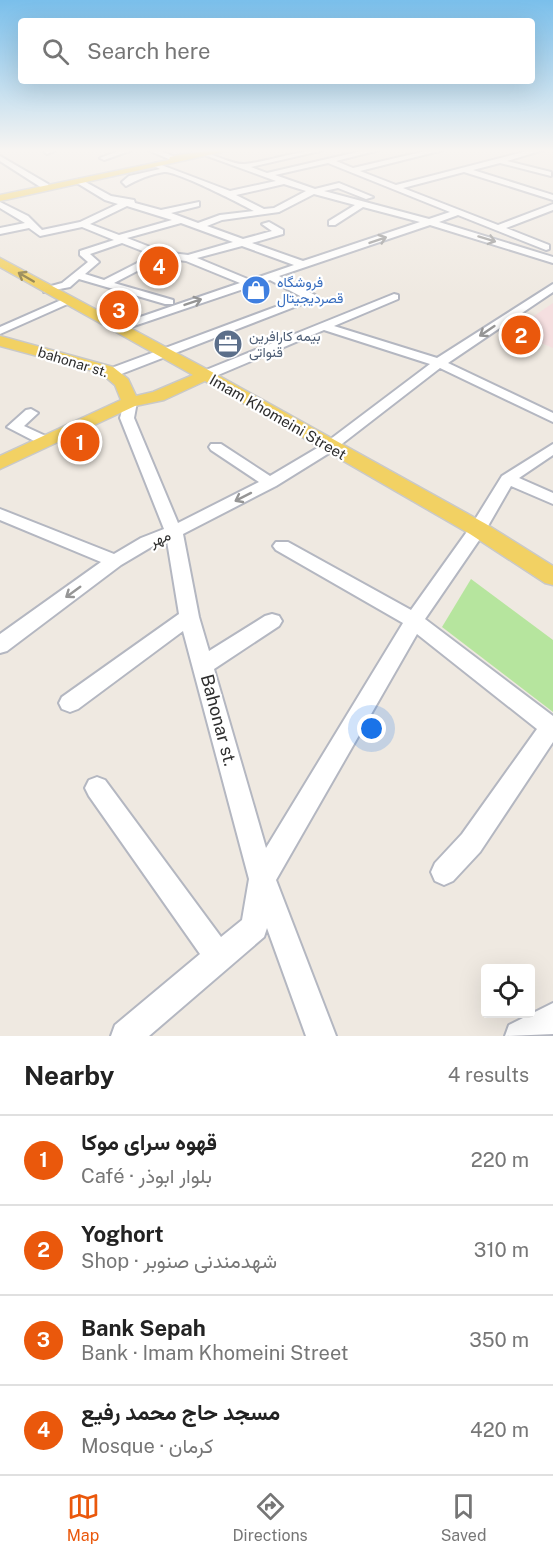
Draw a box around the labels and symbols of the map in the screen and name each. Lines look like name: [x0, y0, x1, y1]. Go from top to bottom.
one-way arrow: [368, 233, 387, 244]
one-way arrow: [477, 234, 496, 245]
pin: 4: [140, 244, 178, 288]
one-way arrow: [18, 271, 35, 283]
shop icon: فروشگاه قصردیجیتال: [240, 274, 272, 306]
place label: فروشگاه قصردیجیتال: [277, 274, 343, 308]
pin: 3: [100, 288, 138, 332]
one-way arrow: [183, 296, 202, 307]
pin: 2: [502, 312, 540, 358]
one-way arrow: [479, 325, 496, 337]
office icon: بیمه کارافرین قنواتی: [212, 328, 244, 360]
place label: بیمه کارافرین قنواتی: [249, 328, 321, 361]
street label: bahonar st.: [36, 344, 110, 380]
street label: Imam Khomeini Street: [207, 371, 349, 463]
pin: 1: [60, 420, 100, 464]
one-way arrow: [234, 492, 252, 503]
street label: مهر: [146, 526, 173, 551]
one-way arrow: [65, 586, 81, 598]
street label: Bahonar st.: [197, 672, 241, 768]
your location: [357, 714, 386, 743]

